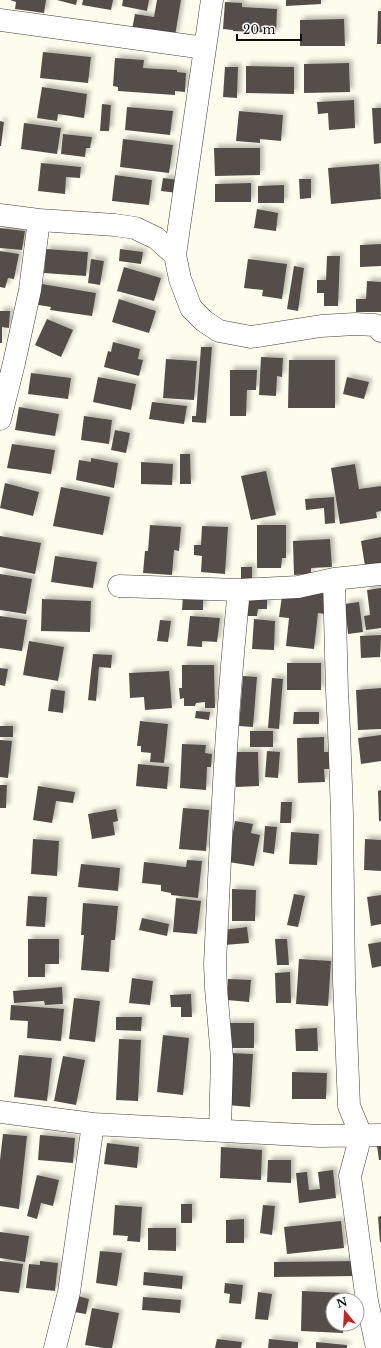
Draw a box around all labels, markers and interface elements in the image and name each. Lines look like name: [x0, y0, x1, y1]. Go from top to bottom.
scale bar: [237, 16, 301, 42]
text: 20 m: [243, 22, 275, 37]
north arrow: [325, 1292, 365, 1332]
text: N: [335, 1294, 350, 1311]

